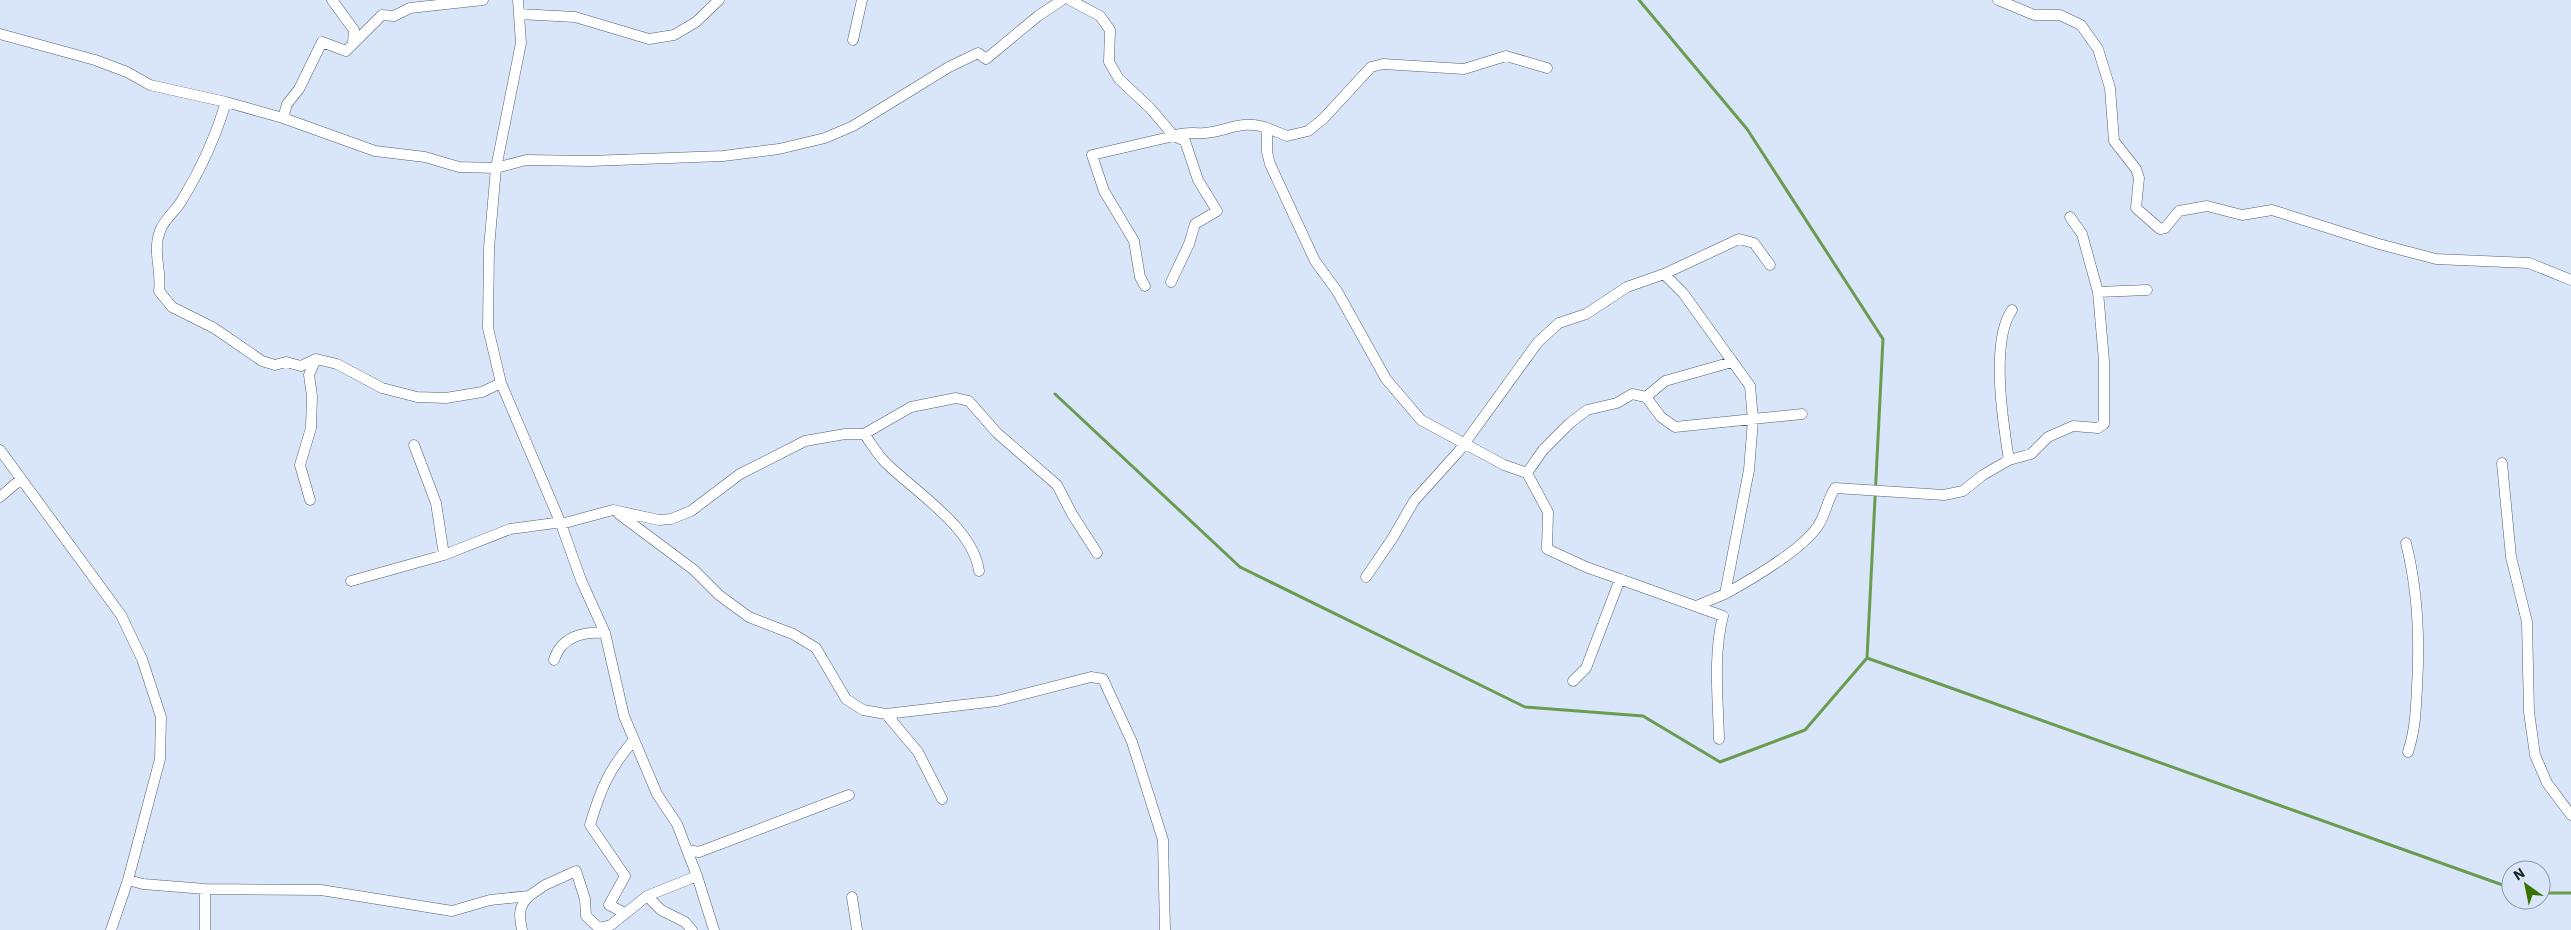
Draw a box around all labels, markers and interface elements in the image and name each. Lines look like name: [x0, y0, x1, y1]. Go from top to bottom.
north arrow: [2501, 860, 2551, 910]
text: N: [2510, 864, 2528, 884]

